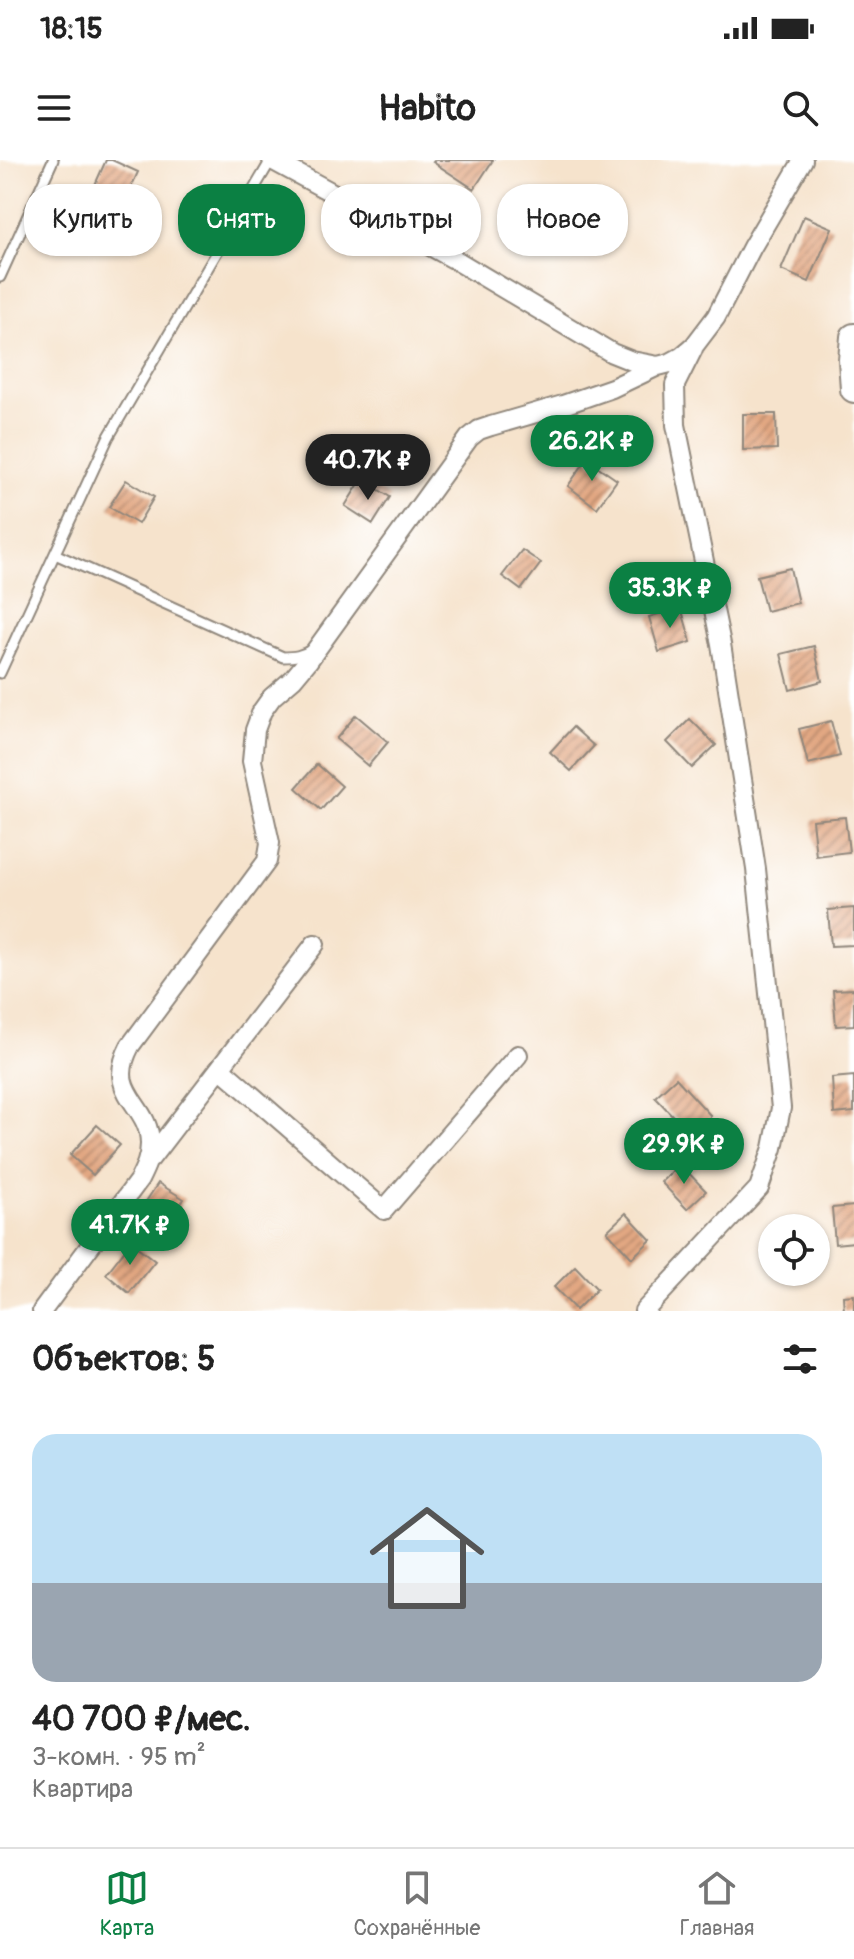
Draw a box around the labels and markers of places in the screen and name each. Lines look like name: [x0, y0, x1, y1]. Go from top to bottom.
pin: 26.2K ₽: [518, 415, 666, 483]
pin: 40.7K ₽: [294, 434, 442, 502]
pin: 35.3K ₽: [596, 562, 744, 630]
pin: 29.9K ₽: [610, 1118, 758, 1186]
pin: 41.7K ₽: [56, 1199, 204, 1267]

